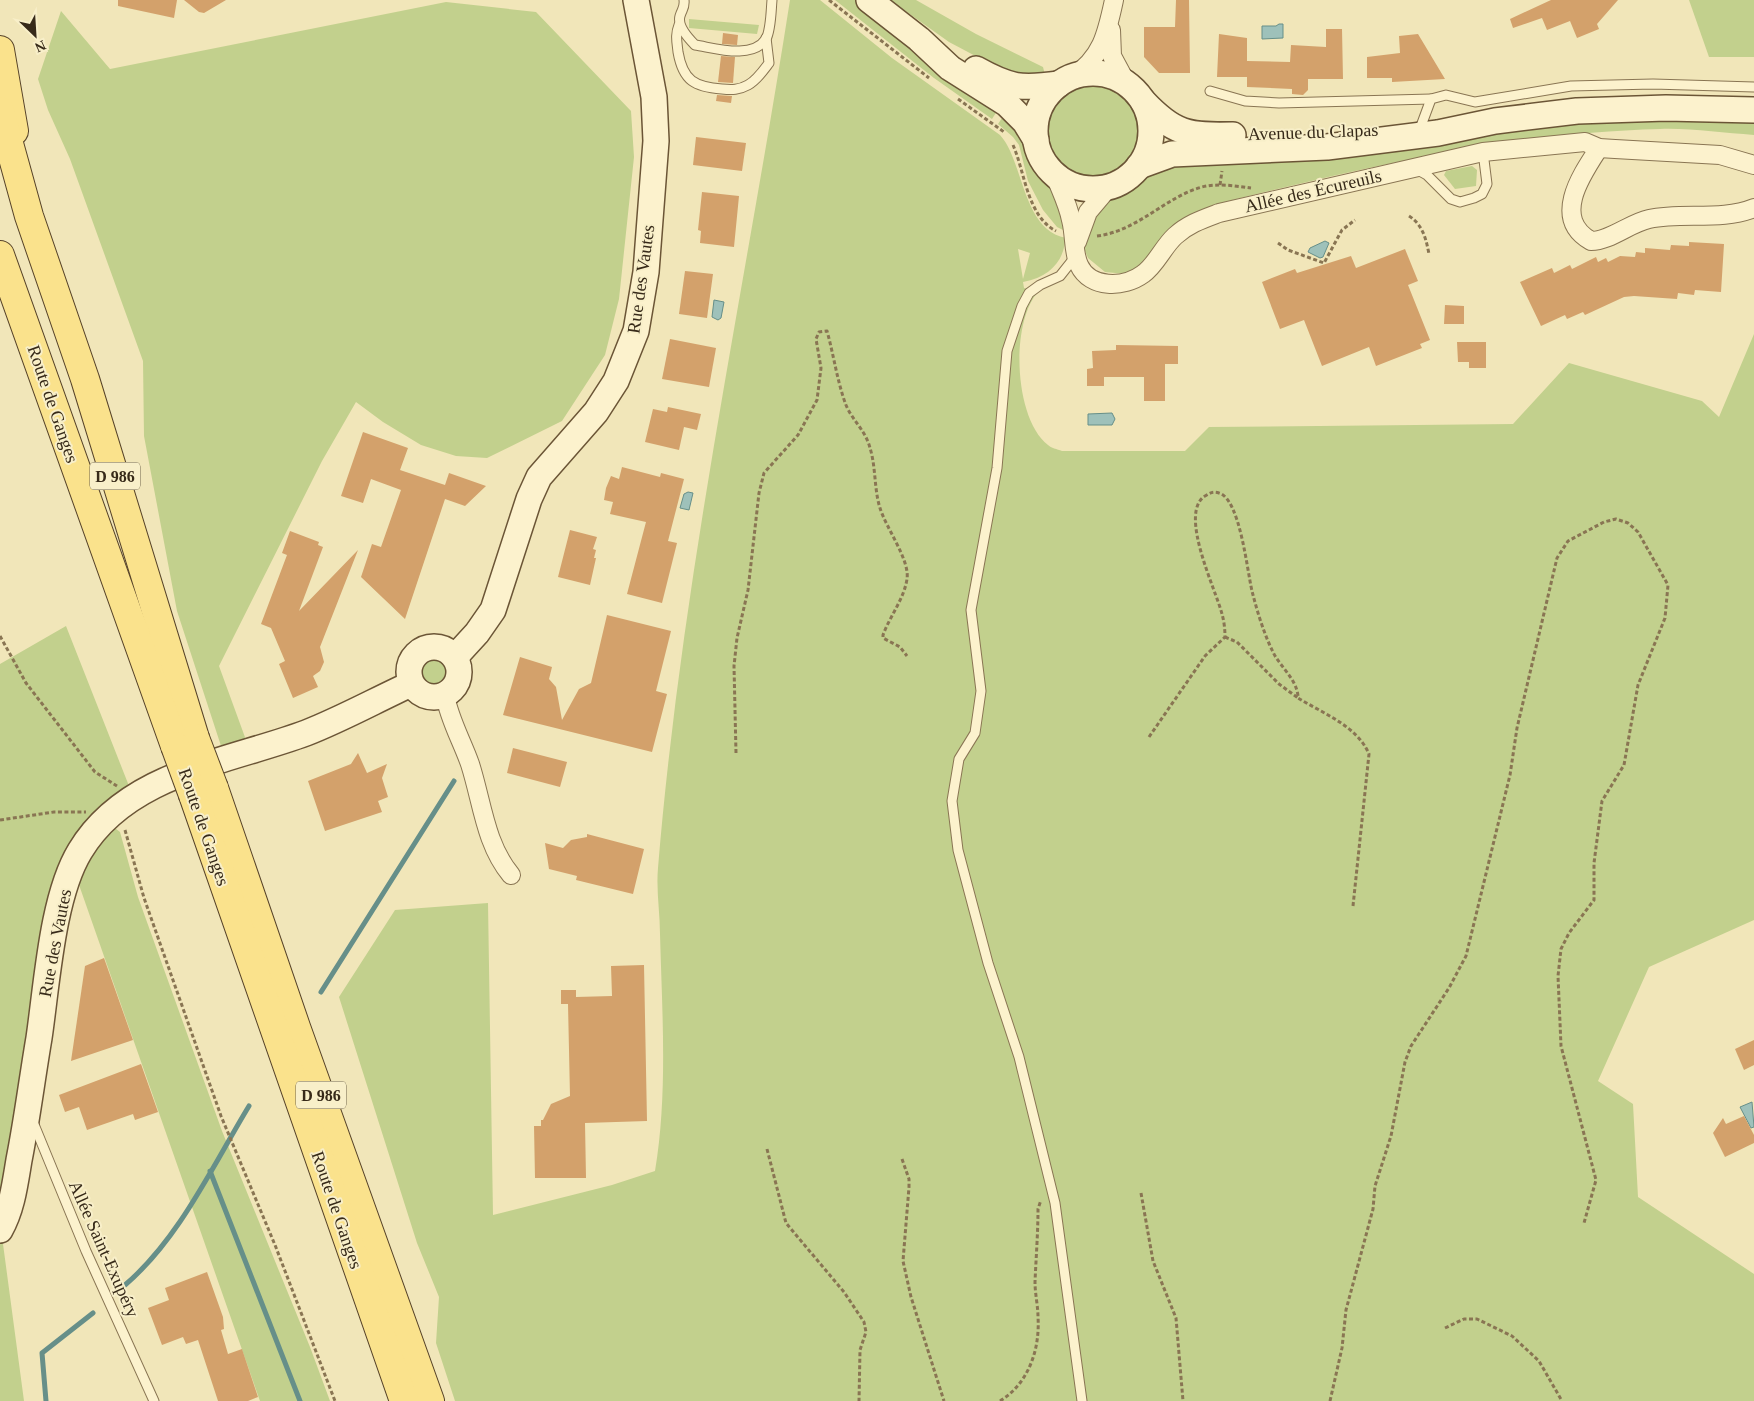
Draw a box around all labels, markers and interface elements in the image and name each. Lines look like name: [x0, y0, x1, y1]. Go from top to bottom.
north arrow: [10, 10, 60, 60]
text: N: [33, 37, 48, 55]
street label: Avenue du Clapas: [1247, 120, 1379, 144]
street label: Allée des Écureuils: [1242, 165, 1383, 216]
street label: Rue des Vautes: [623, 223, 659, 335]
street label: Route de Ganges: [24, 343, 82, 465]
road number: D 986: [90, 462, 140, 490]
street label: Route de Ganges: [175, 766, 233, 888]
street label: Rue des Vautes: [35, 887, 75, 999]
road number: D 986: [296, 1082, 346, 1108]
street label: Route de Ganges: [308, 1149, 366, 1271]
street label: Allée Saint-Exupéry: [65, 1178, 143, 1320]

